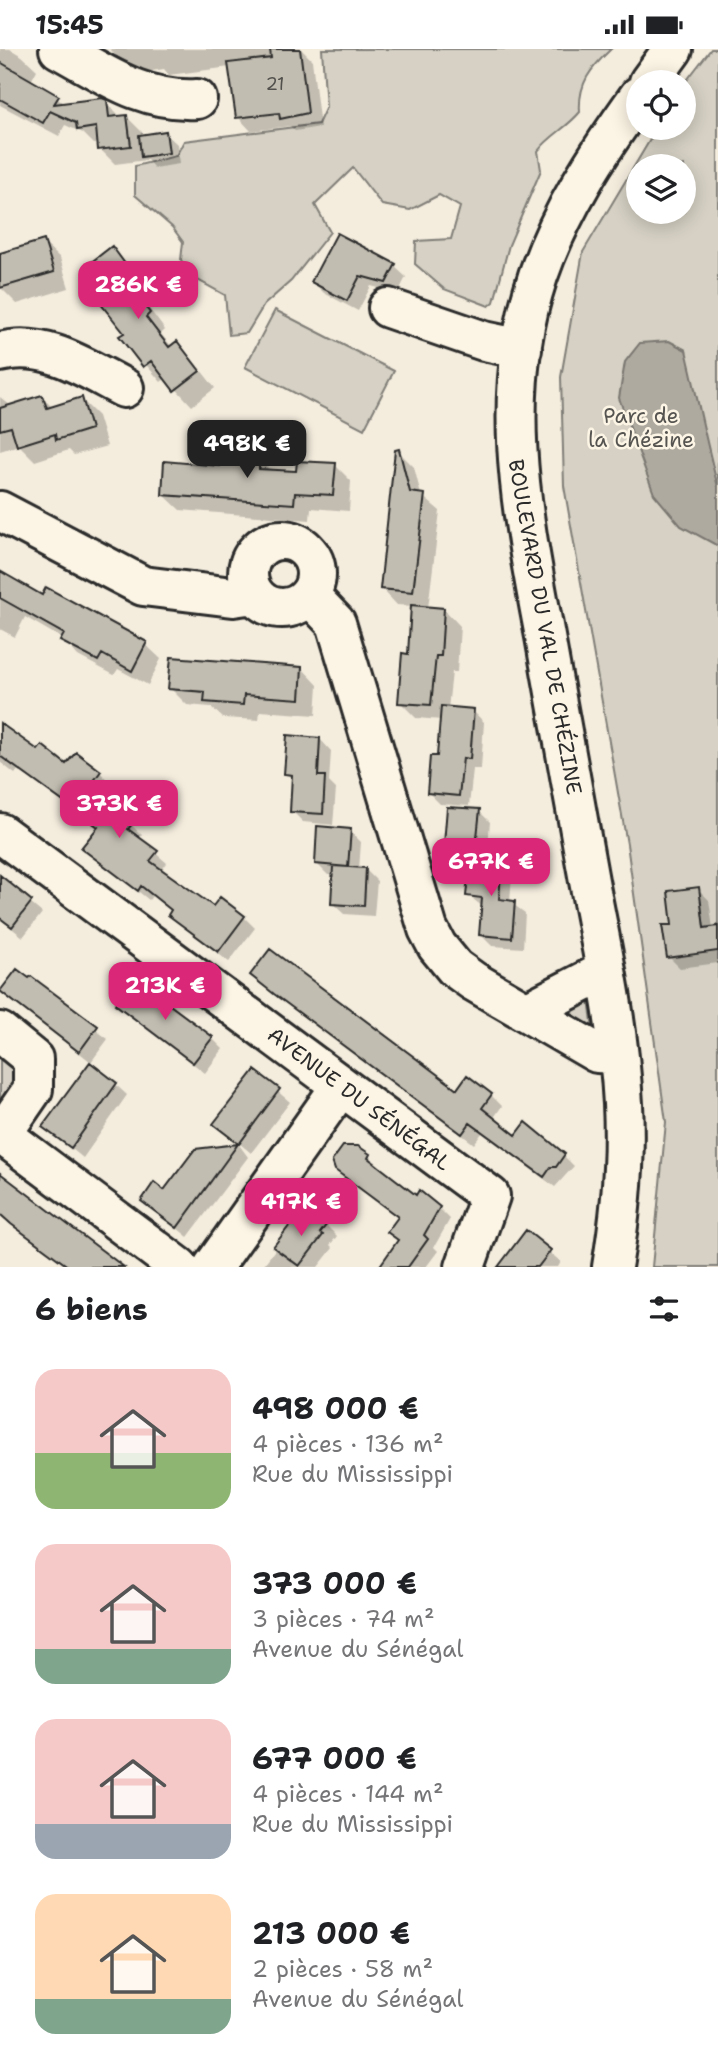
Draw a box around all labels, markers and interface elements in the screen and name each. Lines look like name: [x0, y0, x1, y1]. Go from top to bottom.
text: 15:45: [35, 7, 104, 42]
map controls: [626, 70, 696, 224]
button: locate: [626, 70, 696, 140]
house number: 21: [265, 72, 285, 96]
button: layers: [626, 154, 696, 224]
pin: 286K €: [81, 261, 195, 321]
text: 286K €: [94, 269, 182, 299]
park label: Parc de la Chézine: [588, 402, 694, 454]
pin: 498K €: [190, 421, 304, 480]
text: 498K €: [203, 428, 291, 458]
street label: BOULEVARD DU VAL DE CHÉZINE: [502, 457, 589, 797]
pin: 373K €: [62, 781, 176, 840]
text: 373K €: [76, 788, 162, 818]
pin: 677K €: [434, 839, 548, 898]
text: 677K €: [448, 846, 534, 876]
pin: 213K €: [108, 963, 222, 1022]
text: 213K €: [125, 970, 205, 1000]
street label: AVENUE DU SÉNÉGAL: [262, 1020, 457, 1177]
pin: 417K €: [244, 1179, 358, 1238]
text: 417K €: [261, 1186, 341, 1216]
text: 6 biens: [35, 1289, 148, 1330]
icon: filters: [645, 1290, 683, 1328]
text: 498 000 €: [252, 1388, 419, 1429]
icon: home: [91, 1397, 175, 1481]
text: 4 pièces · 136 m²: [252, 1429, 443, 1459]
text: Rue du Mississippi: [252, 1459, 453, 1489]
text: 373 000 €: [252, 1563, 417, 1604]
icon: home: [91, 1572, 175, 1656]
text: 3 pièces · 74 m²: [252, 1604, 435, 1634]
text: Avenue du Sénégal: [252, 1634, 463, 1664]
text: 677 000 €: [252, 1738, 417, 1779]
icon: home: [91, 1747, 175, 1831]
text: 4 pièces · 144 m²: [252, 1779, 443, 1809]
text: Rue du Mississippi: [252, 1809, 453, 1839]
text: 213 000 €: [252, 1913, 410, 1954]
icon: home: [91, 1922, 175, 2006]
text: 2 pièces · 58 m²: [252, 1954, 433, 1984]
text: Avenue du Sénégal: [252, 1984, 463, 2014]

